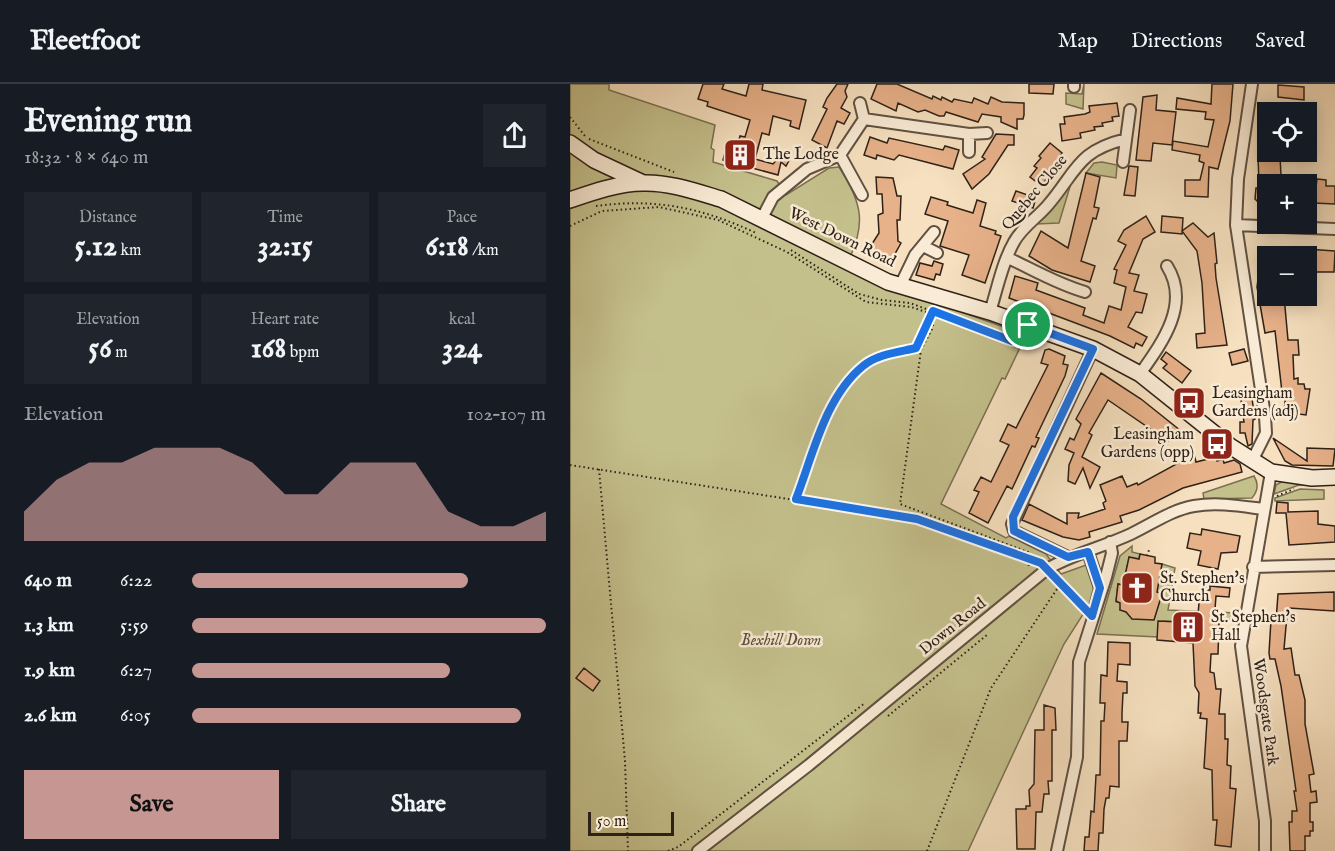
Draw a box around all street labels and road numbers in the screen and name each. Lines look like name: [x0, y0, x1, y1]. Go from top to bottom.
street label: Quebec Close: [998, 151, 1072, 235]
street label: West Down Road: [785, 204, 899, 273]
street label: Down Road: [916, 594, 991, 660]
street label: Woodsgate Park: [1248, 657, 1282, 767]

